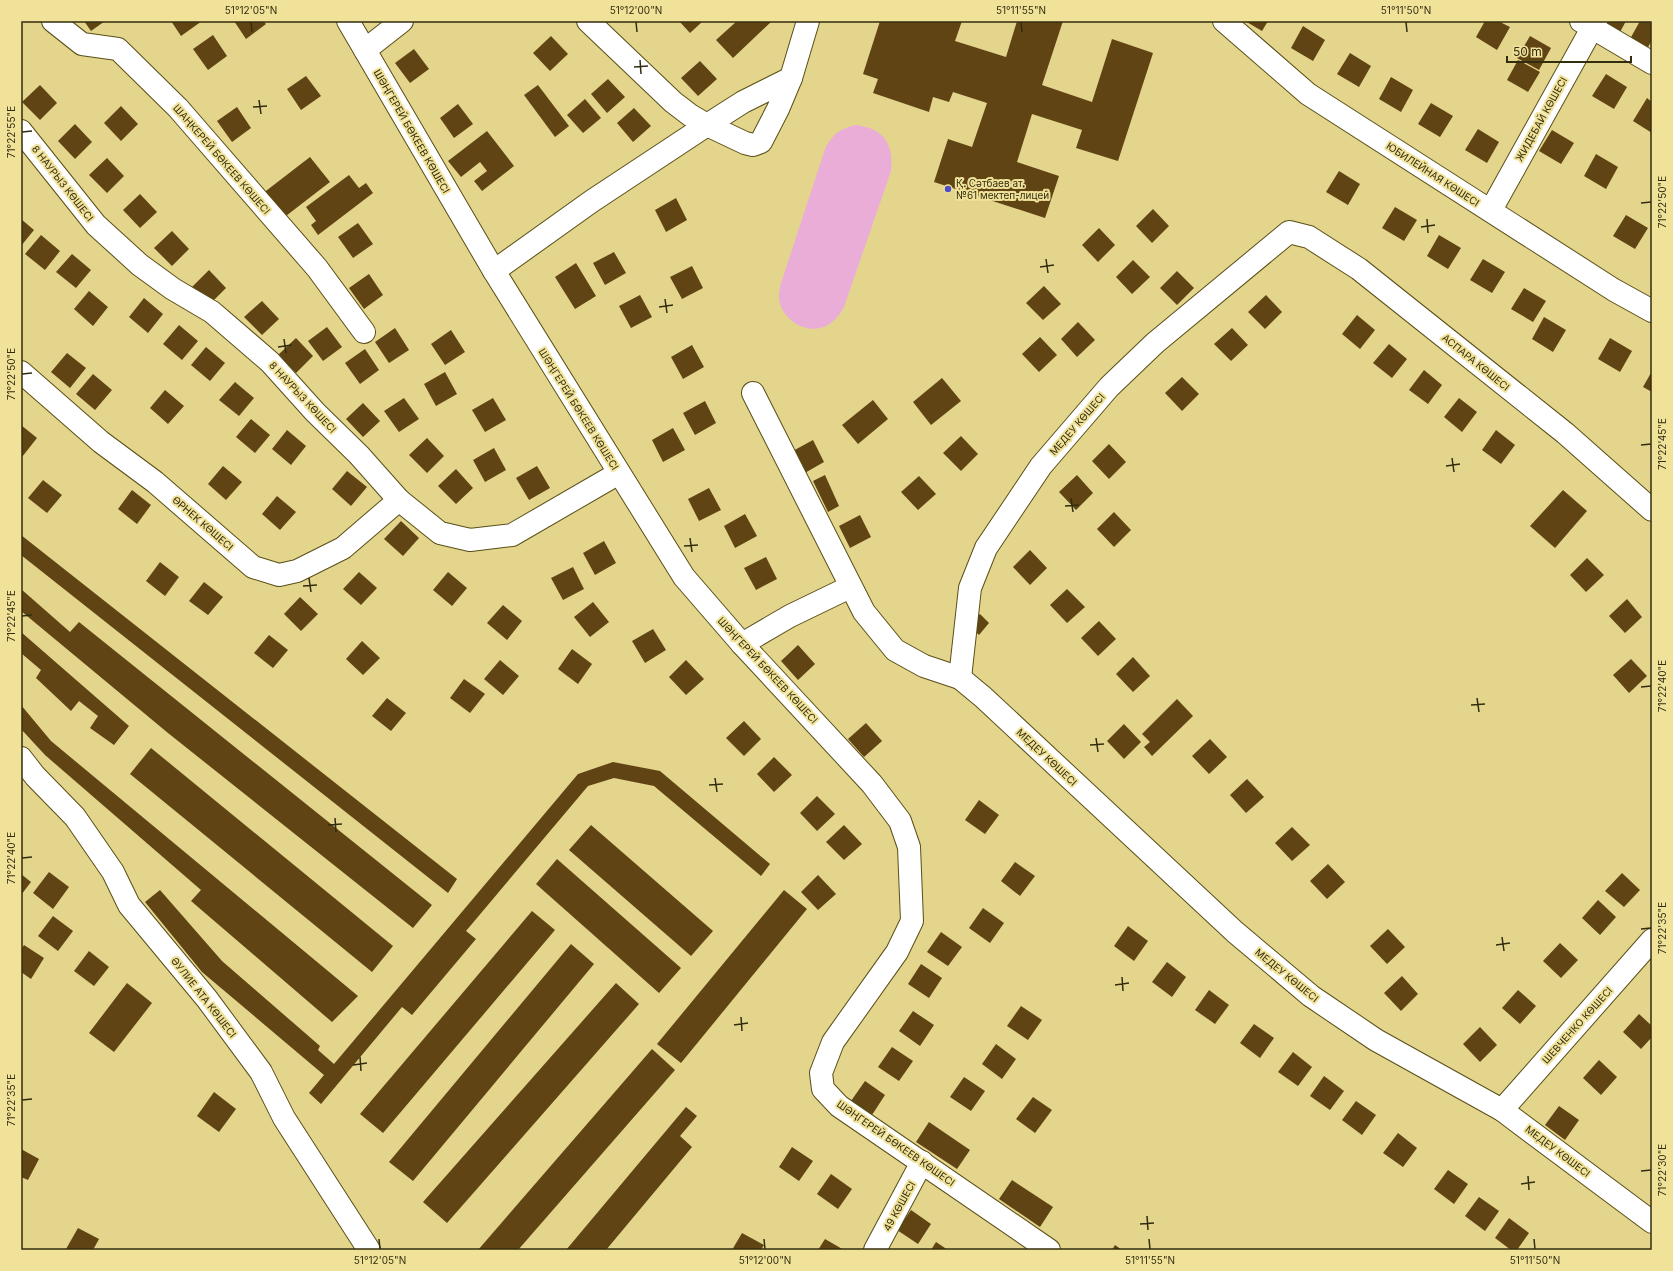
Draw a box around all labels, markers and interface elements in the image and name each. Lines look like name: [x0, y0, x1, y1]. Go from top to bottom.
text: 51°12'05"N: [225, 4, 277, 16]
text: 51°12'00"N: [610, 4, 662, 16]
text: 51°11'55"N: [996, 4, 1046, 16]
text: 51°11'50"N: [1381, 4, 1431, 16]
scale bar: [1507, 38, 1631, 64]
text: 50 m: [1513, 44, 1542, 59]
street label: ШӘҢГЕРЕЙ БӨКЕЕВ КӨШЕСІ: [372, 66, 453, 195]
street label: ЖИДЕБАЙ КӨШЕСІ: [1512, 74, 1569, 163]
street label: ШАҢКЕРЕЙ БӨКЕЕВ КӨШЕСІ: [171, 101, 274, 216]
text: 71°22'55"E: [5, 106, 17, 158]
street label: ЮБИЛЕЙНАЯ КӨШЕСІ: [1384, 139, 1482, 209]
street label: 8 НАУРЫЗ КӨШЕСІ: [30, 143, 96, 223]
text: 71°22'50"E: [1656, 176, 1668, 228]
place label: Қ. Сәтбаев ат. №61 мектеп-лицей: [956, 177, 1049, 201]
marker: Қ. Сәтбаев ат. №61 мектеп-лицей: [943, 184, 953, 194]
street label: АСПАРА КӨШЕСІ: [1440, 331, 1512, 393]
street label: ШӘҢГЕРЕЙ БӨКЕЕВ КӨШЕСІ: [537, 346, 622, 472]
text: 71°22'50"E: [5, 348, 17, 400]
street label: 8 НАУРЫЗ КӨШЕСІ: [267, 359, 339, 435]
street label: МЕДЕУ КӨШЕСІ: [1047, 391, 1107, 457]
text: 71°22'45"E: [1656, 418, 1668, 470]
street label: ӨРНЕК КӨШЕСІ: [170, 493, 236, 553]
text: 71°22'45"E: [5, 590, 17, 642]
street label: ШӘҢГЕРЕЙ БӨКЕЕВ КӨШЕСІ: [716, 614, 821, 726]
text: 71°22'40"E: [1656, 660, 1668, 712]
street label: МЕДЕУ КӨШЕСІ: [1014, 726, 1080, 788]
text: 71°22'40"E: [5, 832, 17, 884]
text: 71°22'35"E: [1656, 902, 1668, 954]
street label: МЕДЕУ КӨШЕСІ: [1253, 946, 1321, 1004]
street label: ӘУЛИЕ АТА КӨШЕСІ: [169, 954, 239, 1040]
street label: ШЕВЧЕНКО КӨШЕСІ: [1539, 984, 1615, 1066]
text: 71°22'35"E: [5, 1074, 17, 1126]
street label: ШӘҢГЕРЕЙ БӨКЕЕВ КӨШЕСІ: [835, 1097, 958, 1188]
street label: МЕДЕУ КӨШЕСІ: [1523, 1123, 1593, 1179]
text: 71°22'30"E: [1656, 1144, 1668, 1196]
street label: 49 КӨШЕСІ: [880, 1179, 918, 1233]
text: 51°12'05"N: [354, 1254, 406, 1266]
text: 51°12'00"N: [739, 1254, 791, 1266]
text: 51°11'55"N: [1125, 1254, 1175, 1266]
text: 51°11'50"N: [1510, 1254, 1560, 1266]

